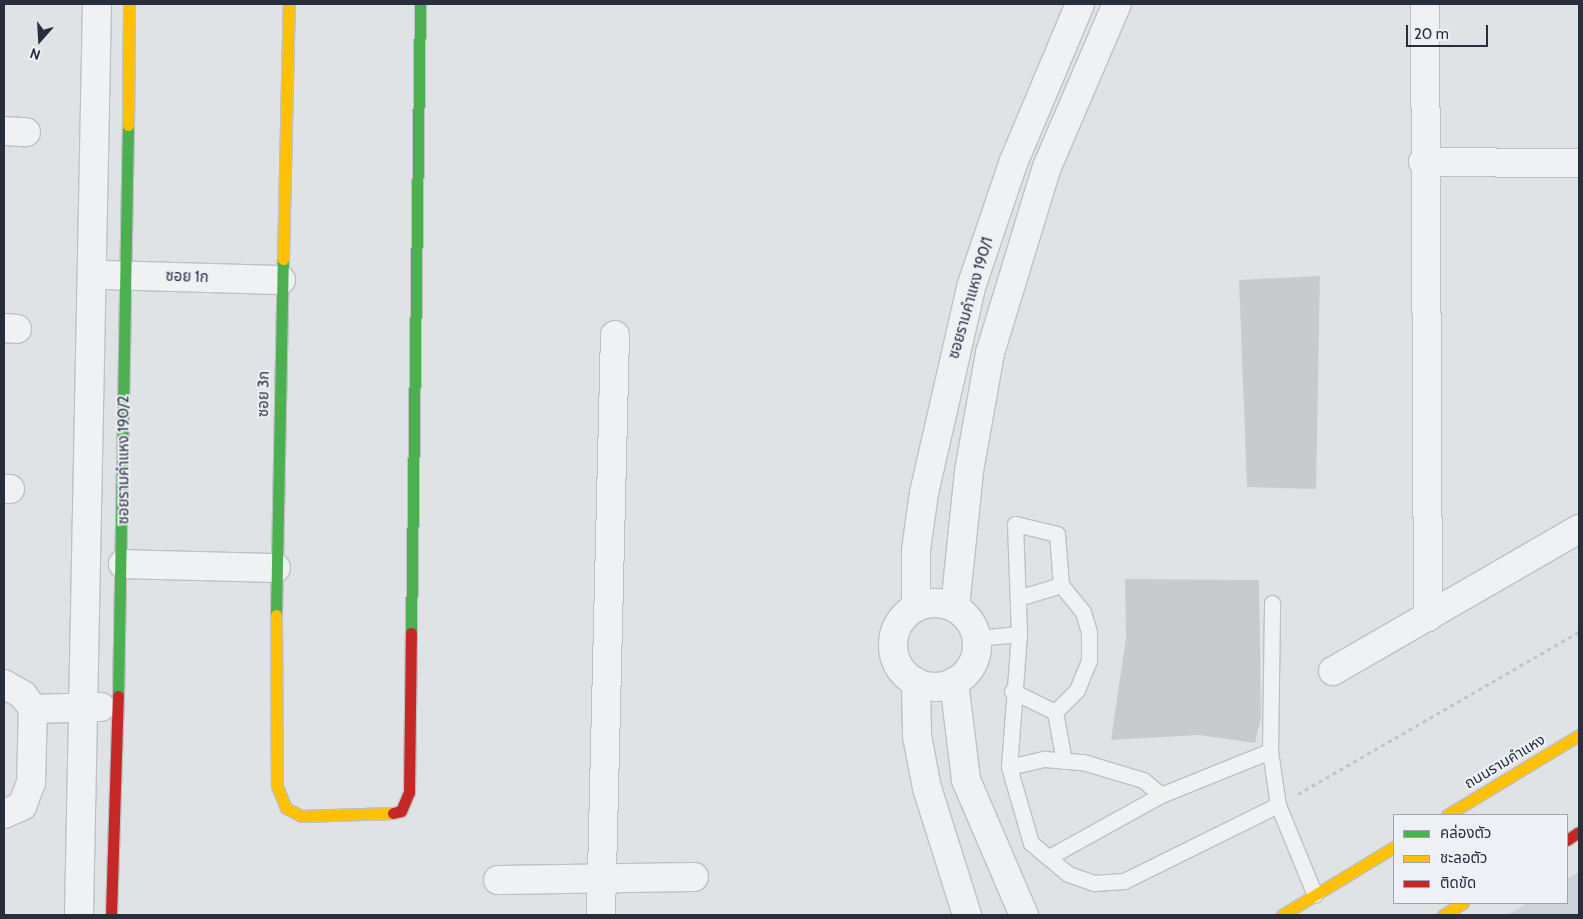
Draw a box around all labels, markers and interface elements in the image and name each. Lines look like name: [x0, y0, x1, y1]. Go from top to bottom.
north arrow: [15, 15, 65, 65]
scale bar: [1408, 15, 1490, 47]
text: 20 m: [1414, 25, 1449, 43]
text: N: [28, 44, 43, 64]
street label: ซอยรามคำแหง 190/1: [945, 235, 997, 361]
street label: ซอย 1ก: [165, 267, 209, 287]
street label: ซอย 3ก: [255, 371, 273, 417]
street label: ซอยรามคำแหง 190/2: [115, 396, 133, 524]
street label: ถนนรามคำแหง: [1461, 731, 1549, 793]
legend: [1393, 814, 1568, 904]
text: คล่องตัว: [1440, 824, 1491, 842]
text: ชะลอตัว: [1440, 849, 1487, 867]
text: ติดขัด: [1440, 874, 1476, 892]

